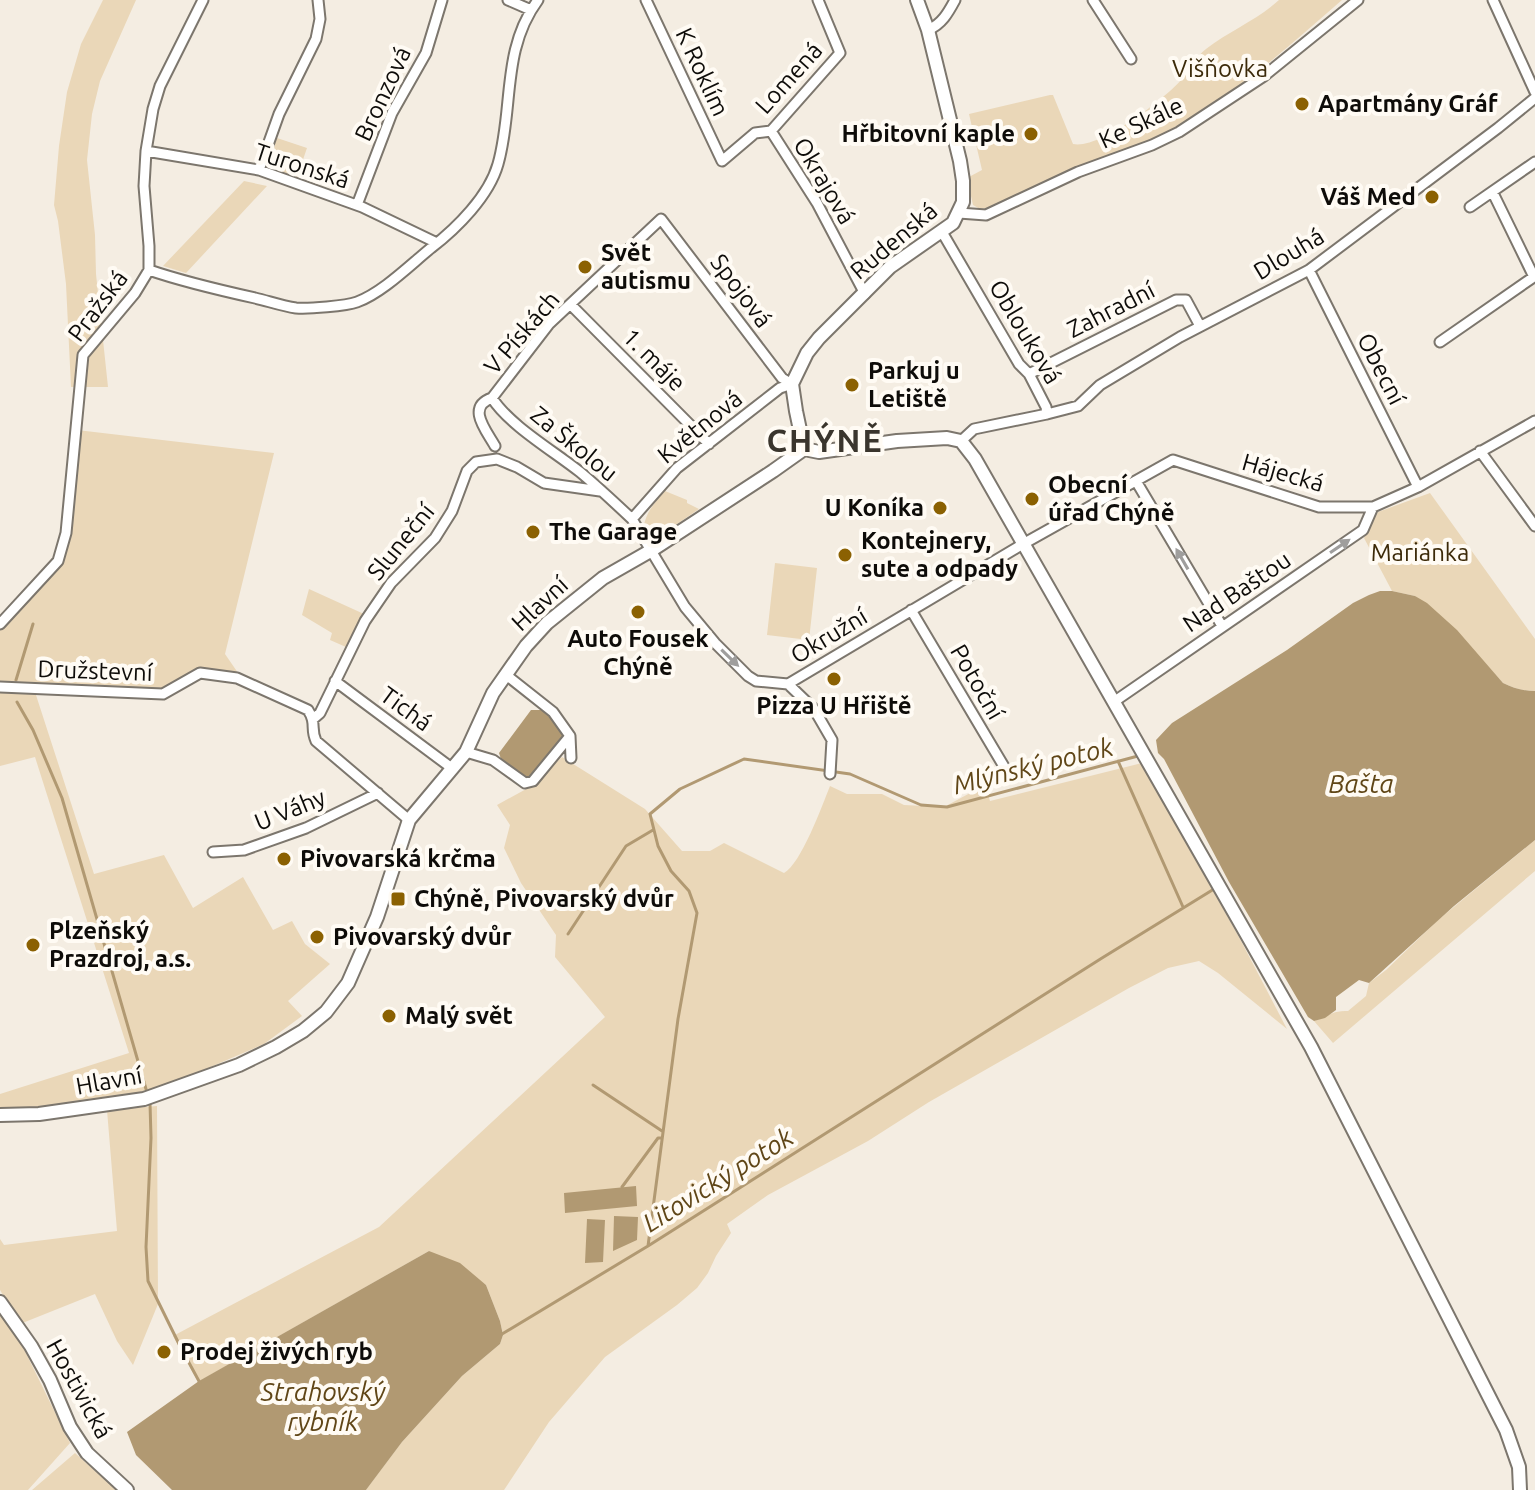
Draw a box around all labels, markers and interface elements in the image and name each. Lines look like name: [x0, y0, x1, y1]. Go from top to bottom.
street label: K Roklím: [670, 23, 735, 120]
street label: Lomená: [750, 37, 828, 119]
street label: Bronzová: [349, 42, 416, 145]
park label: Višňovka: [1172, 55, 1268, 82]
place label: Apartmány Gráf: [1318, 90, 1499, 117]
street label: Ke Skále: [1094, 91, 1187, 154]
marker: Apartmány Gráf: [1293, 95, 1311, 113]
place label: Hřbitovní kaple: [842, 120, 1015, 147]
marker: Hřbitovní kaple: [1022, 125, 1040, 143]
street label: Okrajová: [788, 133, 861, 229]
street label: Turonská: [251, 138, 353, 194]
place label: Váš Med: [1320, 183, 1416, 210]
marker: Váš Med: [1423, 188, 1441, 206]
street label: Rudenská: [845, 197, 942, 285]
street label: Dlouhá: [1249, 222, 1329, 285]
place label: Svět autismu: [601, 239, 691, 294]
street label: Spojová: [705, 249, 778, 333]
marker: Svět autismu: [576, 258, 594, 276]
street label: Pražská: [62, 265, 133, 346]
street label: Oblouková: [984, 275, 1067, 389]
street label: Zahradní: [1062, 276, 1160, 343]
street label: V Pískách: [478, 286, 565, 380]
street label: 1. máje: [618, 323, 691, 396]
street label: Obecní: [1352, 329, 1411, 410]
place label: Parkuj u Letiště: [868, 357, 960, 412]
marker: Parkuj u Letiště: [843, 376, 861, 394]
street label: Květnová: [652, 384, 747, 469]
street label: Za Školou: [526, 400, 624, 487]
district label: CHÝNĚ: [766, 421, 884, 458]
street label: Hájecká: [1239, 448, 1327, 497]
place label: Obecní úřad Chýně: [1048, 471, 1174, 526]
marker: Obecní úřad Chýně: [1023, 490, 1041, 508]
place label: U Koníka: [825, 494, 924, 521]
street label: Sluneční: [362, 497, 440, 585]
marker: U Koníka: [931, 499, 949, 517]
place label: The Garage: [549, 518, 677, 545]
marker: The Garage: [524, 523, 542, 541]
place label: Kontejnery, sute a odpady: [861, 527, 1018, 582]
one-way arrow: [1330, 539, 1351, 554]
park label: Mariánka: [1371, 539, 1469, 566]
marker: Kontejnery, sute a odpady: [836, 546, 854, 564]
street label: Nad Baštou: [1178, 546, 1296, 637]
one-way arrow: [1175, 548, 1189, 570]
street label: Hlavní: [506, 570, 574, 636]
street label: Okružní: [786, 602, 873, 669]
marker: Auto Fousek Chýně: [629, 603, 647, 621]
place label: Auto Fousek Chýně: [567, 625, 709, 680]
street label: Potoční: [945, 639, 1010, 725]
one-way arrow: [720, 648, 739, 667]
street label: Družstevní: [37, 655, 154, 686]
marker: Pizza U Hřiště: [825, 670, 843, 688]
street label: Tichá: [375, 681, 437, 736]
place label: Pizza U Hřiště: [756, 692, 912, 719]
water label: Mlýnský potok: [950, 731, 1116, 799]
water label: Bašta: [1328, 769, 1394, 798]
street label: U Váhy: [250, 783, 330, 836]
place label: Pivovarská krčma: [300, 845, 496, 872]
marker: Pivovarská krčma: [275, 850, 293, 868]
place label: Chýně, Pivovarský dvůr: [414, 885, 674, 912]
marker: Chýně, Pivovarský dvůr: [389, 890, 407, 908]
place label: Plzeňský Prazdroj, a.s.: [49, 917, 191, 972]
place label: Pivovarský dvůr: [333, 923, 512, 950]
marker: Pivovarský dvůr: [308, 928, 326, 946]
marker: Plzeňský Prazdroj, a.s.: [24, 936, 42, 954]
place label: Malý svět: [405, 1002, 513, 1029]
marker: Malý svět: [380, 1007, 398, 1025]
street label: Hlavní: [74, 1061, 145, 1100]
water label: Litovický potok: [637, 1121, 799, 1237]
street label: Hostivická: [41, 1334, 118, 1443]
place label: Prodej živých ryb: [180, 1338, 373, 1365]
marker: Prodej živých ryb: [155, 1343, 173, 1361]
water label: Strahovský rybník: [260, 1377, 386, 1436]

